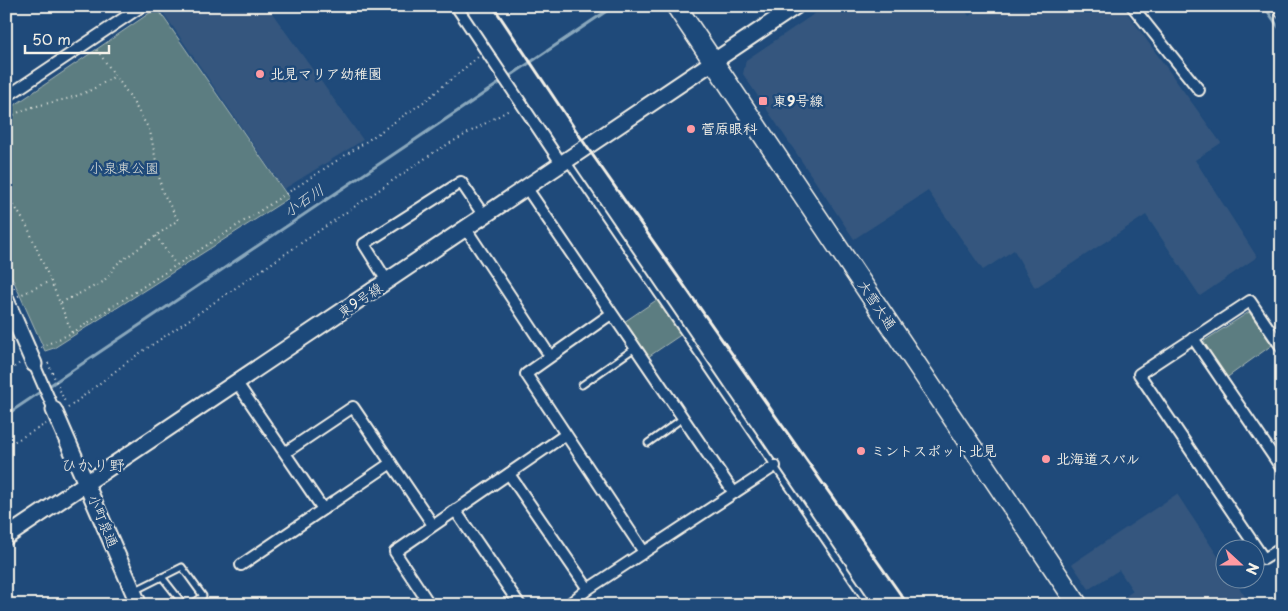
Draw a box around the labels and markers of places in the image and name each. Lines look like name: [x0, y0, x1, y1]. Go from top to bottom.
place label: 北見マリア幼稚園: [270, 63, 382, 84]
marker: 北見マリア幼稚園: [254, 68, 266, 80]
place label: 東9号線: [773, 90, 823, 111]
marker: 東9号線: [757, 95, 769, 107]
place label: 菅原眼科: [701, 118, 758, 139]
marker: 菅原眼科: [685, 123, 697, 135]
place label: ミントスポット北見: [871, 440, 997, 461]
marker: ミントスポット北見: [855, 445, 867, 457]
place label: 北海道スバル: [1056, 448, 1140, 469]
marker: 北海道スバル: [1040, 453, 1052, 465]

